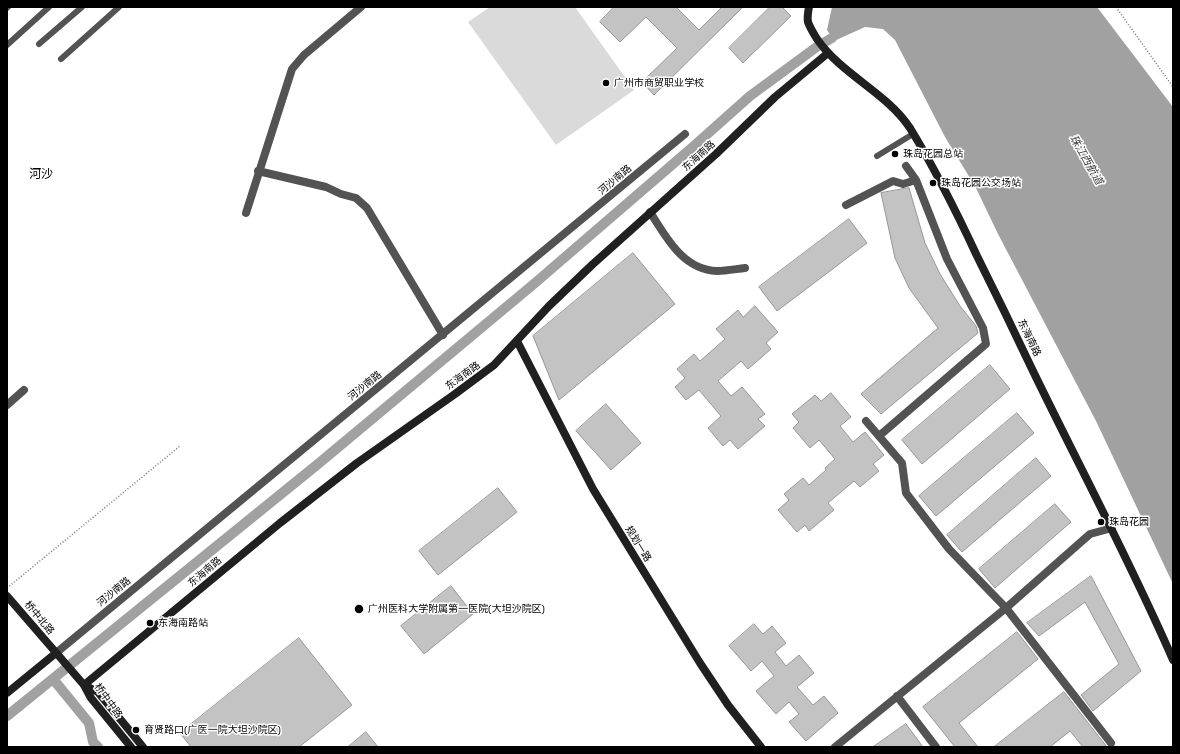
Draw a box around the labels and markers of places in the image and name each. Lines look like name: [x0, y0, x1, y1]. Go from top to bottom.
place label: 广州市商贸职业学校: [614, 77, 704, 89]
marker: 广州市商贸职业学校: [601, 78, 611, 88]
place label: 珠岛花园总站: [903, 148, 963, 160]
marker: 珠岛花园总站: [890, 149, 900, 159]
place label: 珠岛花园公交场站: [941, 177, 1021, 189]
marker: 珠岛花园公交场站: [928, 178, 938, 188]
place label: 珠岛花园: [1109, 516, 1149, 528]
marker: 珠岛花园: [1096, 517, 1106, 527]
marker: 广州医科大学附属第一医院(大坦沙院区): [353, 603, 365, 615]
place label: 广州医科大学附属第一医院(大坦沙院区): [368, 603, 545, 615]
place label: 东海南路站: [158, 617, 208, 629]
marker: 东海南路站: [145, 618, 155, 628]
place label: 育贤路口(广医一院大坦沙院区): [144, 724, 281, 736]
marker: 育贤路口(广医一院大坦沙院区): [131, 725, 141, 735]

